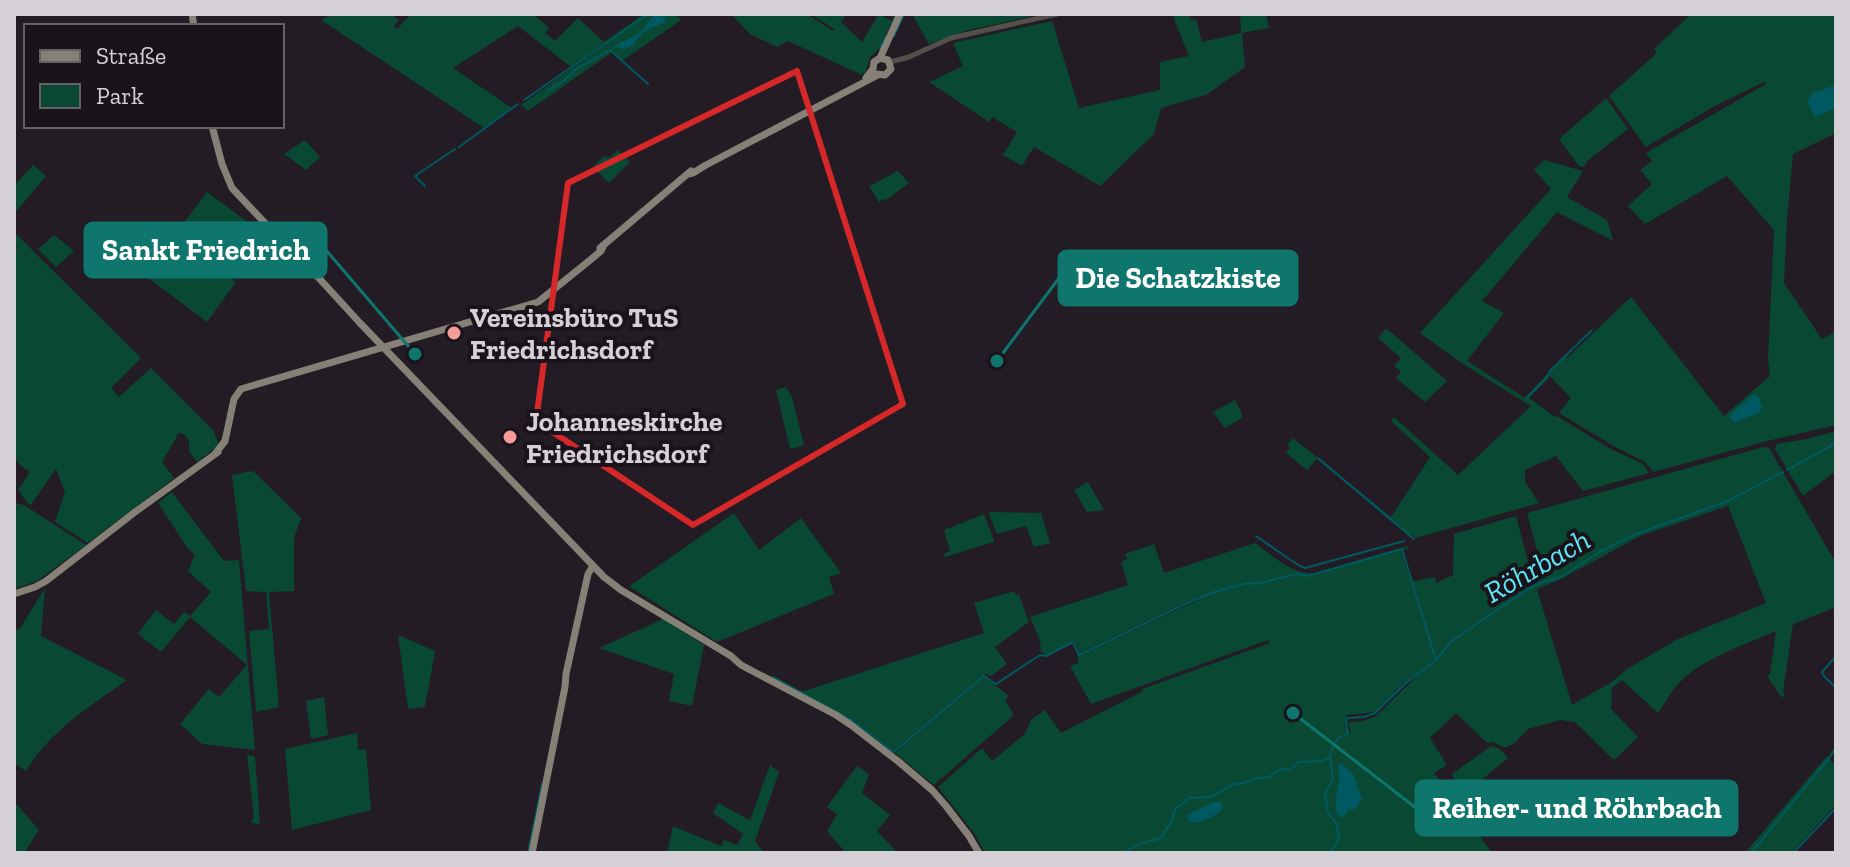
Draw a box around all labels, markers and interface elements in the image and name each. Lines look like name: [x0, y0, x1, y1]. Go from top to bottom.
legend: [24, 24, 284, 128]
text: Straße: [96, 41, 166, 70]
text: Park: [96, 81, 144, 110]
callout: Sankt Friedrich: [85, 223, 326, 277]
text: Sankt Friedrich: [102, 232, 311, 268]
callout: Die Schatzkiste: [1059, 251, 1297, 305]
text: Die Schatzkiste: [1075, 260, 1281, 296]
place label: Vereinsbüro TuS Friedrichsdorf: [470, 301, 679, 366]
marker: Vereinsbüro TuS Friedrichsdorf: [445, 324, 463, 342]
place label: Johanneskirche Friedrichsdorf: [526, 405, 723, 470]
marker: Johanneskirche Friedrichsdorf: [501, 428, 519, 446]
water label: Röhrbach: [1478, 521, 1596, 611]
callout: Reiher- und Röhrbach: [1416, 781, 1737, 835]
text: Reiher- und Röhrbach: [1432, 790, 1722, 826]

